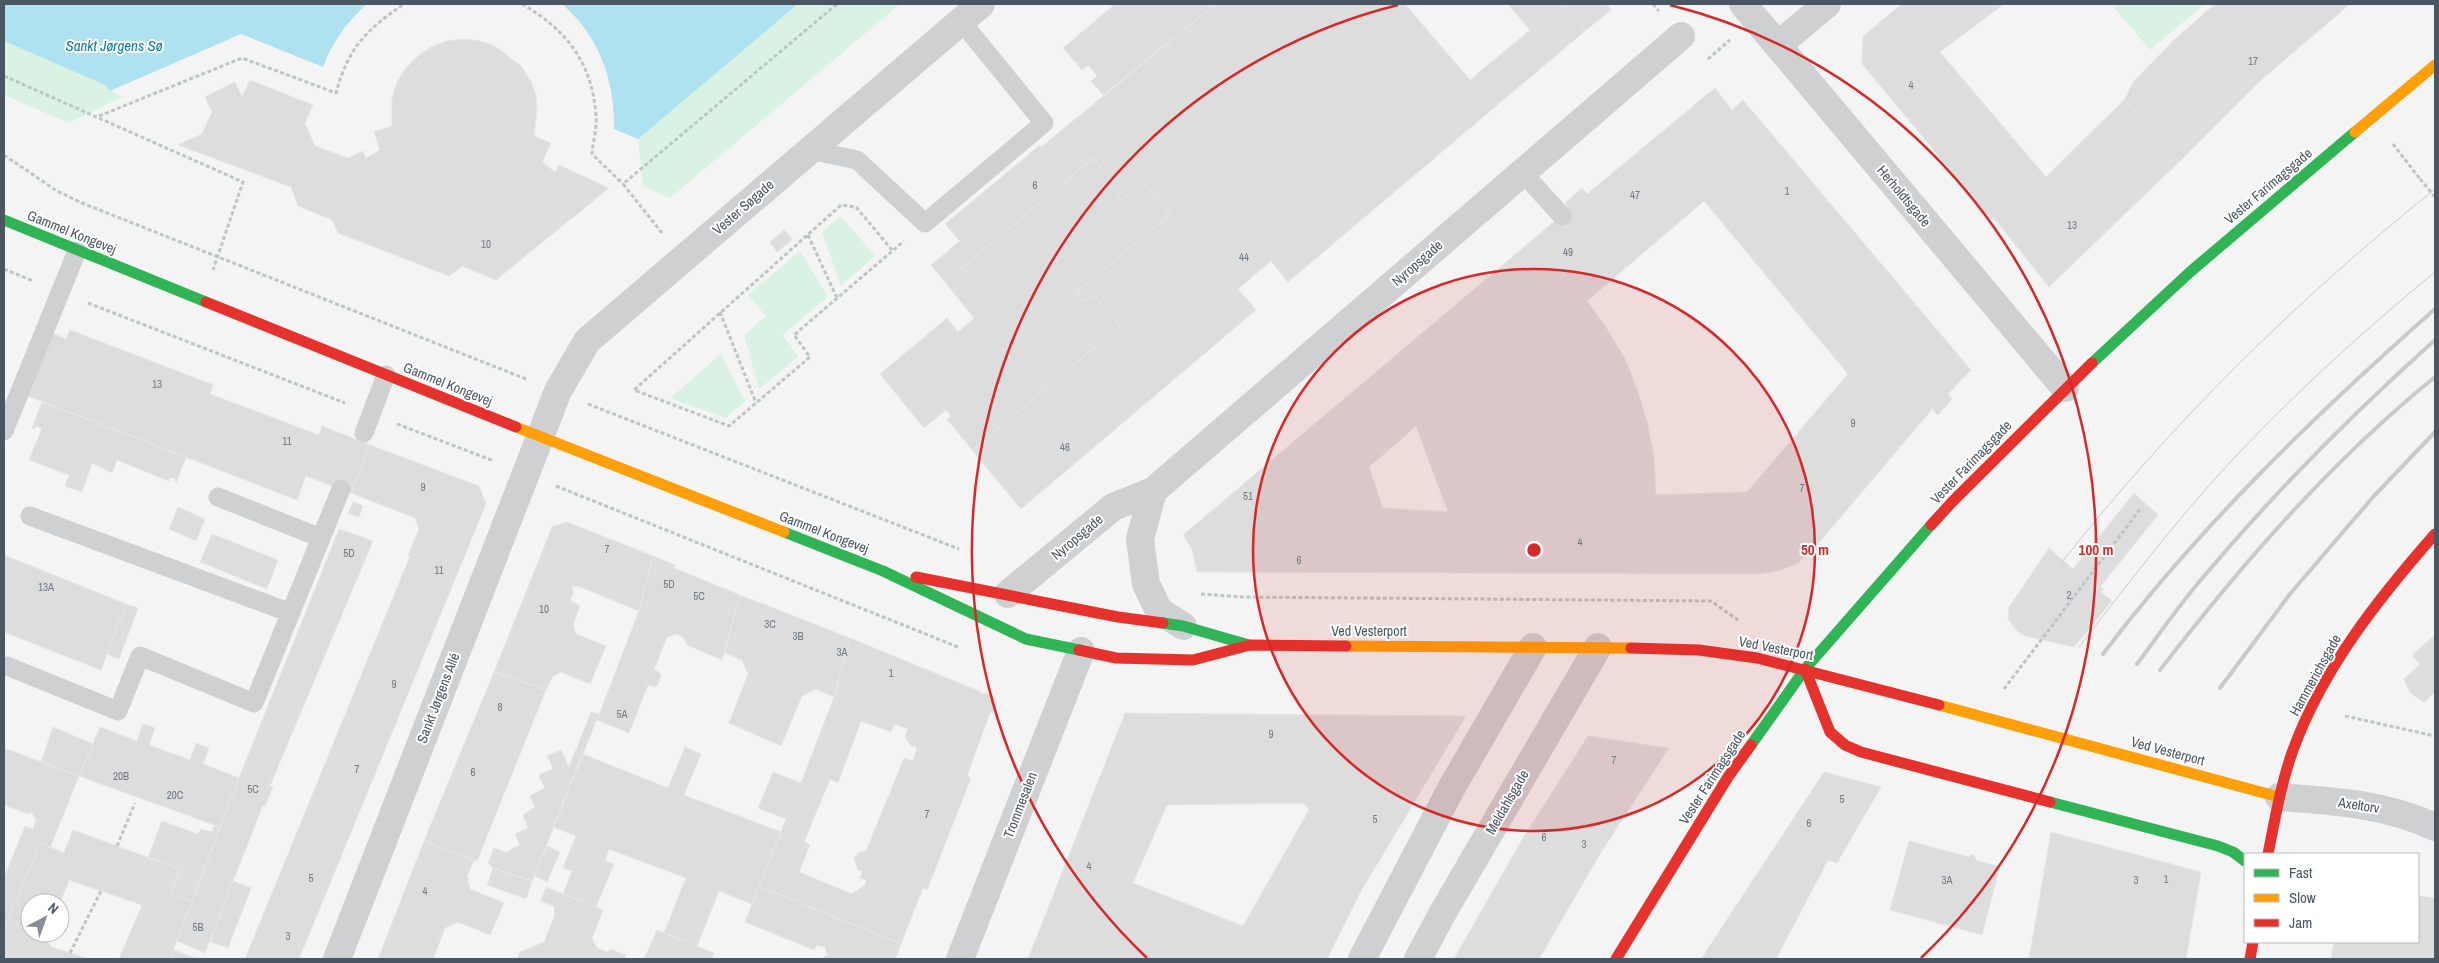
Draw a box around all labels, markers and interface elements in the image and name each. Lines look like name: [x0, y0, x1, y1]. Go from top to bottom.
water label: Sankt Jørgens Sø: [65, 35, 163, 56]
house number: 17: [2248, 54, 2258, 68]
house number: 4: [1908, 78, 1914, 92]
street label: Vester Farimagsgade: [2220, 144, 2316, 228]
street label: Herholdtsgade: [1873, 162, 1935, 230]
street label: Vester Søgade: [709, 175, 777, 239]
house number: 6: [1032, 178, 1038, 192]
house number: 1: [1784, 184, 1790, 198]
house number: 47: [1630, 188, 1640, 202]
street label: Gammel Kongevej: [25, 206, 119, 258]
house number: 13: [2067, 218, 2077, 232]
street label: Nyropsgade: [1388, 236, 1446, 290]
house number: 10: [481, 237, 491, 251]
house number: 49: [1563, 245, 1573, 259]
house number: 44: [1239, 250, 1249, 264]
street label: Gammel Kongevej: [401, 358, 495, 410]
house number: 13: [152, 377, 162, 391]
house number: 9: [1850, 416, 1856, 430]
street label: Vester Farimagsgade: [1927, 416, 2015, 508]
house number: 11: [282, 434, 292, 448]
house number: 46: [1060, 440, 1070, 454]
house number: 9: [420, 480, 426, 494]
house number: 7: [1799, 481, 1805, 495]
house number: 51: [1243, 489, 1253, 503]
street label: Gammel Kongevej: [777, 507, 871, 557]
street label: Nyropsgade: [1048, 510, 1106, 564]
house number: 4: [1577, 535, 1583, 549]
text: 50 m: [1801, 539, 1829, 560]
text: 100 m: [2079, 539, 2113, 560]
centre of rings: [1525, 541, 1543, 559]
house number: 7: [604, 542, 610, 556]
house number: 5D: [343, 546, 355, 560]
house number: 6: [1296, 553, 1302, 567]
house number: 11: [434, 563, 444, 577]
house number: 5D: [663, 577, 675, 591]
house number: 13A: [38, 580, 55, 594]
house number: 2: [2066, 588, 2072, 602]
house number: 5C: [693, 589, 705, 603]
house number: 10: [539, 602, 549, 616]
house number: 3C: [764, 617, 776, 631]
street label: Ved Vesterport: [1331, 622, 1407, 640]
house number: 3B: [792, 629, 804, 643]
street label: Hammerichsgade: [2285, 631, 2345, 719]
street label: Ved Vesterport: [1737, 632, 1815, 664]
house number: 3A: [836, 645, 848, 659]
street label: Sankt Jørgens Allé: [413, 650, 463, 746]
house number: 1: [888, 666, 894, 680]
house number: 9: [391, 677, 397, 691]
house number: 8: [497, 700, 503, 714]
house number: 5A: [616, 707, 628, 721]
street label: Vester Farimagsgade: [1675, 726, 1749, 828]
house number: 9: [1268, 727, 1274, 741]
street label: Ved Vesterport: [2129, 733, 2207, 769]
house number: 7: [1611, 753, 1617, 767]
house number: 7: [354, 762, 360, 776]
house number: 6: [470, 765, 476, 779]
street label: Meldahlsgade: [1481, 767, 1533, 837]
house number: 20B: [113, 769, 129, 783]
street label: Trommesalen: [999, 769, 1041, 841]
house number: 5C: [247, 782, 259, 796]
house number: 20C: [167, 788, 184, 802]
house number: 5: [1839, 792, 1845, 806]
street label: Axeltorv: [2336, 793, 2381, 817]
house number: 7: [924, 807, 930, 821]
house number: 5: [1372, 812, 1378, 826]
house number: 6: [1806, 816, 1812, 830]
house number: 6: [1541, 830, 1547, 844]
house number: 3: [1581, 837, 1587, 851]
legend: [2244, 853, 2419, 943]
house number: 4: [1086, 859, 1092, 873]
text: Fast: [2289, 862, 2313, 883]
house number: 5: [308, 871, 314, 885]
house number: 1: [2163, 872, 2169, 886]
house number: 3A: [1941, 873, 1953, 887]
house number: 3: [2133, 873, 2139, 887]
house number: 4: [422, 884, 428, 898]
text: Slow: [2289, 887, 2316, 908]
north arrow: [20, 893, 70, 943]
text: N: [44, 899, 63, 918]
text: Jam: [2289, 912, 2312, 933]
house number: 5B: [192, 920, 204, 934]
house number: 3: [285, 929, 291, 943]

